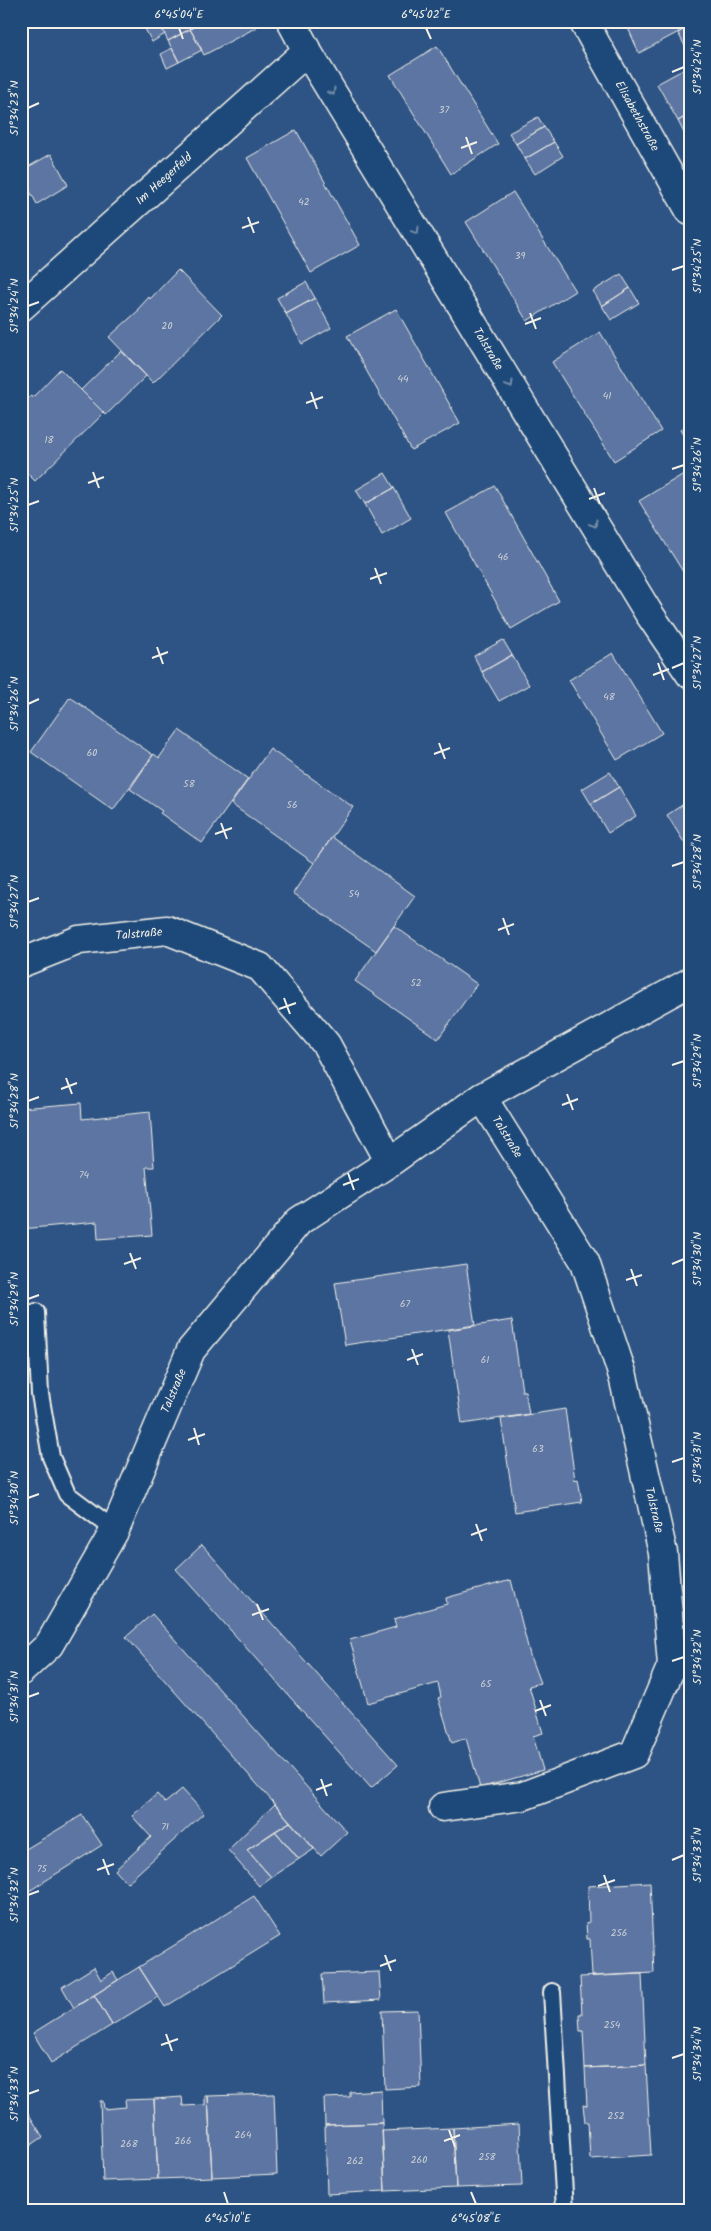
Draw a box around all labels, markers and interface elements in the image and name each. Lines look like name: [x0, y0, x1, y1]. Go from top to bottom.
text: 6°45'04"E: [154, 5, 205, 24]
text: 6°45'02"E: [401, 5, 452, 24]
text: 51°34'24"N: [688, 39, 707, 95]
street label: Elisabethstraße: [610, 77, 665, 155]
text: 51°34'23"N: [5, 80, 24, 136]
one-way arrow: [326, 87, 335, 96]
house number: 37: [439, 102, 450, 118]
street label: Im Heegerfeld: [131, 148, 197, 210]
house number: 42: [298, 194, 310, 210]
one-way arrow: [410, 226, 420, 235]
text: 51°34'25"N: [688, 239, 707, 294]
house number: 39: [515, 248, 525, 264]
text: 51°34'24"N: [5, 278, 24, 334]
house number: 20: [162, 318, 172, 334]
street label: Talstraße: [468, 324, 508, 374]
house number: 44: [397, 371, 409, 387]
one-way arrow: [503, 379, 513, 388]
house number: 41: [603, 388, 611, 404]
house number: 18: [44, 432, 55, 448]
text: 51°34'26"N: [688, 437, 707, 493]
text: 51°34'25"N: [5, 478, 24, 533]
one-way arrow: [588, 518, 598, 527]
house number: 46: [497, 549, 509, 565]
text: 51°34'27"N: [688, 636, 707, 690]
text: 51°34'26"N: [5, 676, 24, 732]
house number: 48: [603, 689, 616, 705]
house number: 60: [87, 745, 97, 761]
house number: 58: [183, 776, 196, 792]
house number: 56: [287, 797, 297, 813]
text: 51°34'28"N: [688, 834, 707, 890]
text: 51°34'27"N: [5, 875, 24, 929]
house number: 54: [349, 886, 360, 902]
street label: Talstraße: [115, 922, 164, 946]
house number: 52: [410, 975, 422, 991]
text: 51°34'29"N: [688, 1034, 707, 1088]
text: 51°34'28"N: [5, 1073, 24, 1129]
street label: Talstraße: [487, 1112, 528, 1162]
house number: 74: [79, 1167, 90, 1183]
text: 51°34'30"N: [688, 1232, 707, 1286]
text: 51°34'29"N: [5, 1272, 24, 1326]
house number: 67: [400, 1296, 410, 1312]
house number: 61: [481, 1352, 489, 1368]
street label: Talstraße: [156, 1365, 192, 1416]
text: 51°34'31"N: [688, 1432, 707, 1484]
house number: 63: [532, 1441, 544, 1457]
text: 51°34'30"N: [5, 1471, 24, 1525]
street label: Talstraße: [639, 1485, 669, 1536]
text: 51°34'32"N: [688, 1629, 707, 1685]
text: 51°34'31"N: [5, 1671, 24, 1723]
house number: 65: [481, 1676, 492, 1692]
house number: 71: [161, 1819, 169, 1835]
text: 51°34'33"N: [688, 1827, 707, 1883]
house number: 75: [37, 1861, 48, 1877]
text: 51°34'32"N: [5, 1867, 24, 1923]
house number: 256: [611, 1925, 627, 1941]
house number: 254: [604, 2017, 621, 2033]
text: 51°34'34"N: [688, 2026, 707, 2082]
text: 51°34'33"N: [5, 2066, 24, 2122]
house number: 252: [608, 2108, 625, 2124]
house number: 264: [235, 2127, 252, 2143]
house number: 266: [175, 2133, 191, 2149]
house number: 268: [120, 2136, 139, 2152]
house number: 258: [478, 2149, 497, 2165]
house number: 260: [411, 2152, 427, 2168]
house number: 262: [346, 2153, 364, 2169]
text: 6°45'10"E: [205, 2209, 252, 2228]
text: 6°45'08"E: [451, 2209, 502, 2228]

